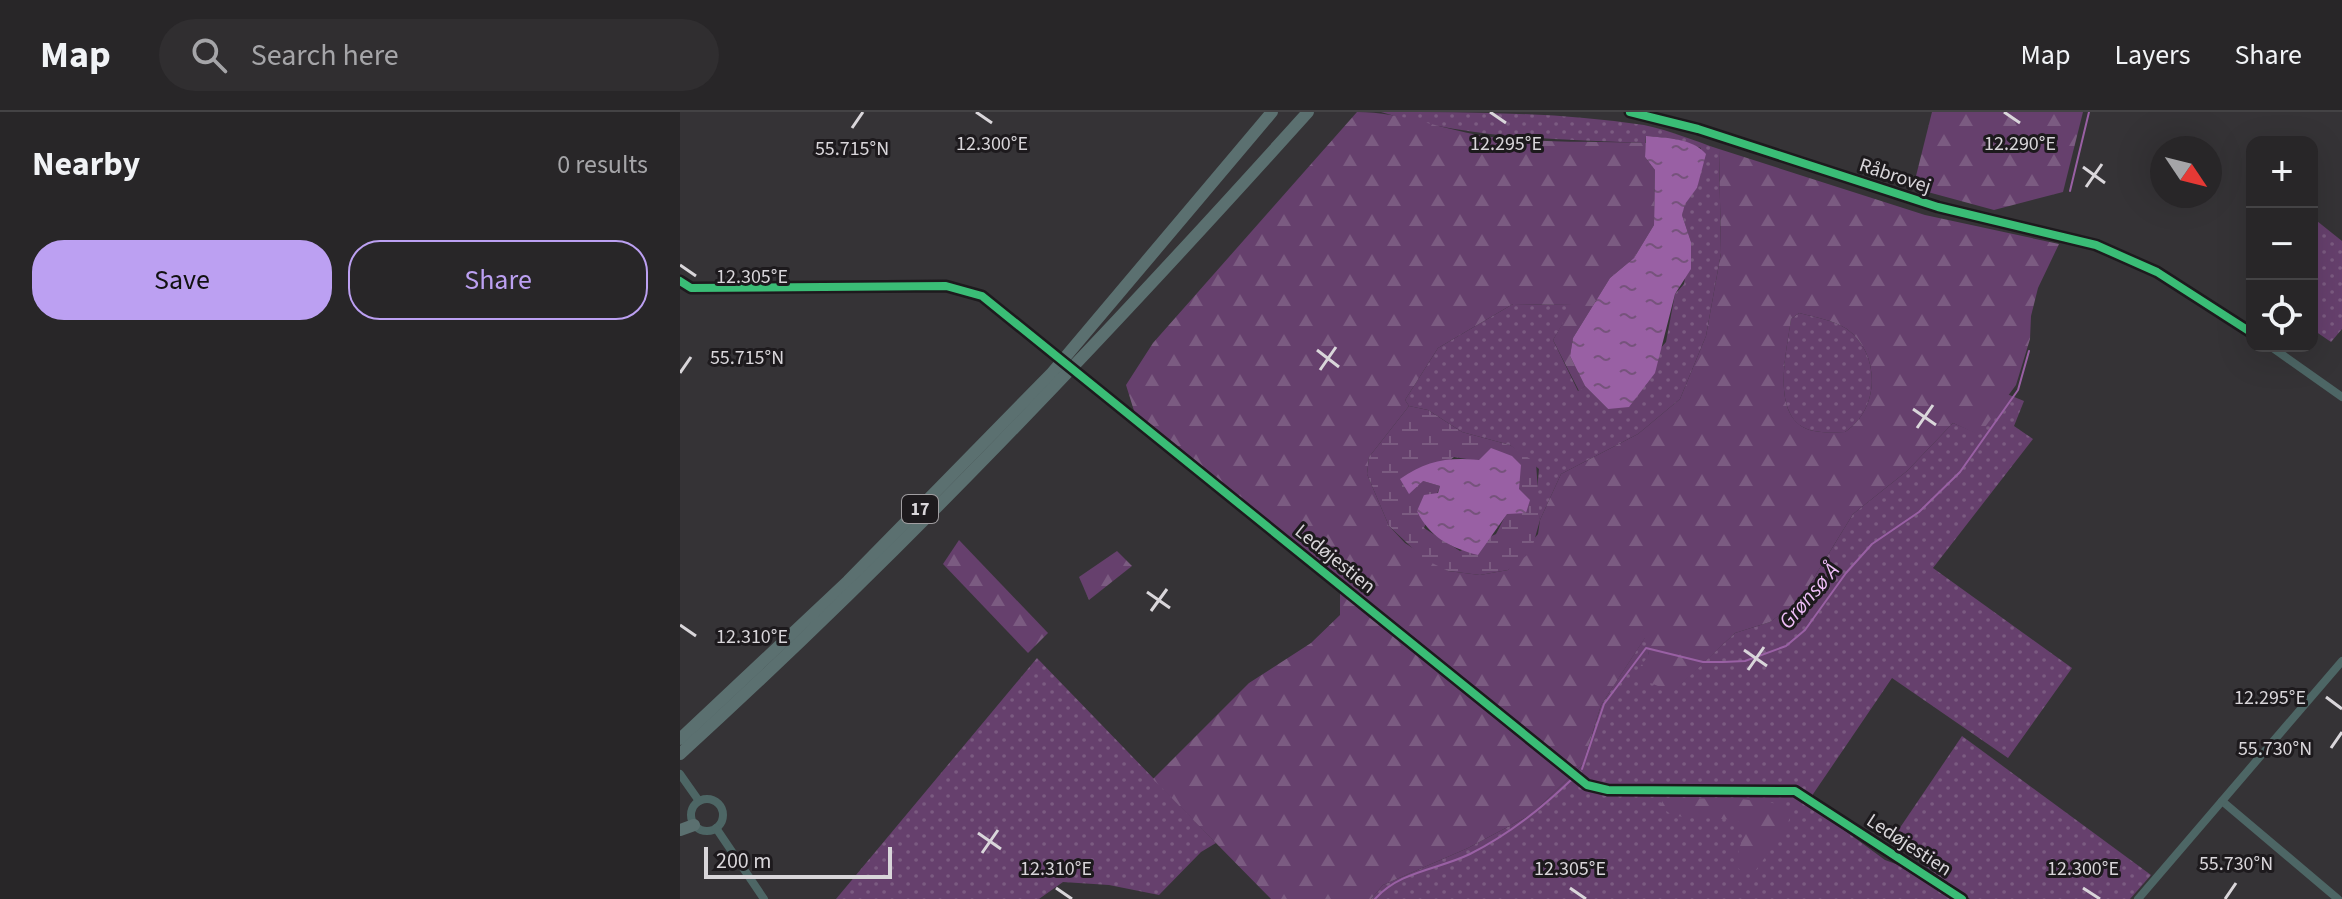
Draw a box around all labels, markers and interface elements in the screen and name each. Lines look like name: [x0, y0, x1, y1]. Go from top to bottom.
search box: [159, 19, 719, 91]
text: Map: [40, 28, 111, 82]
icon: search: [187, 33, 231, 77]
text: Search here: [251, 34, 399, 77]
text: Map: [2020, 35, 2070, 75]
text: Layers: [2114, 35, 2190, 75]
text: Share: [2234, 35, 2302, 75]
text: 12.300°E: [956, 130, 1028, 158]
text: 12.295°E: [1470, 130, 1542, 158]
text: 12.290°E: [1984, 130, 2056, 158]
text: 55.715°N: [815, 135, 889, 163]
north arrow: [2150, 136, 2222, 208]
map controls: [2246, 136, 2318, 352]
button: +: [2246, 136, 2318, 208]
text: Nearby: [32, 140, 140, 189]
text: 0 results: [557, 146, 648, 183]
street label: Råbrovej: [1855, 151, 1935, 201]
button: −: [2246, 208, 2318, 280]
button: Save: [32, 240, 332, 320]
button: Share: [348, 240, 648, 320]
text: 12.305°E: [716, 263, 788, 291]
button: locate: [2246, 280, 2318, 352]
text: 55.715°N: [710, 344, 784, 372]
road number: 17: [902, 495, 938, 523]
street label: Ledøjestien: [1289, 518, 1381, 600]
water label: Grønsø Å: [1771, 556, 1847, 636]
text: 12.310°E: [716, 623, 788, 651]
text: 12.295°E: [2234, 684, 2306, 712]
text: 55.730°N: [2238, 735, 2312, 763]
street label: Ledøjestien: [1861, 807, 1957, 883]
scale bar: [704, 843, 892, 879]
text: 200 m: [716, 845, 771, 877]
text: 55.730°N: [2199, 850, 2273, 878]
text: 12.310°E: [1020, 855, 1092, 883]
text: 12.305°E: [1534, 855, 1606, 883]
text: 12.300°E: [2047, 855, 2119, 883]

